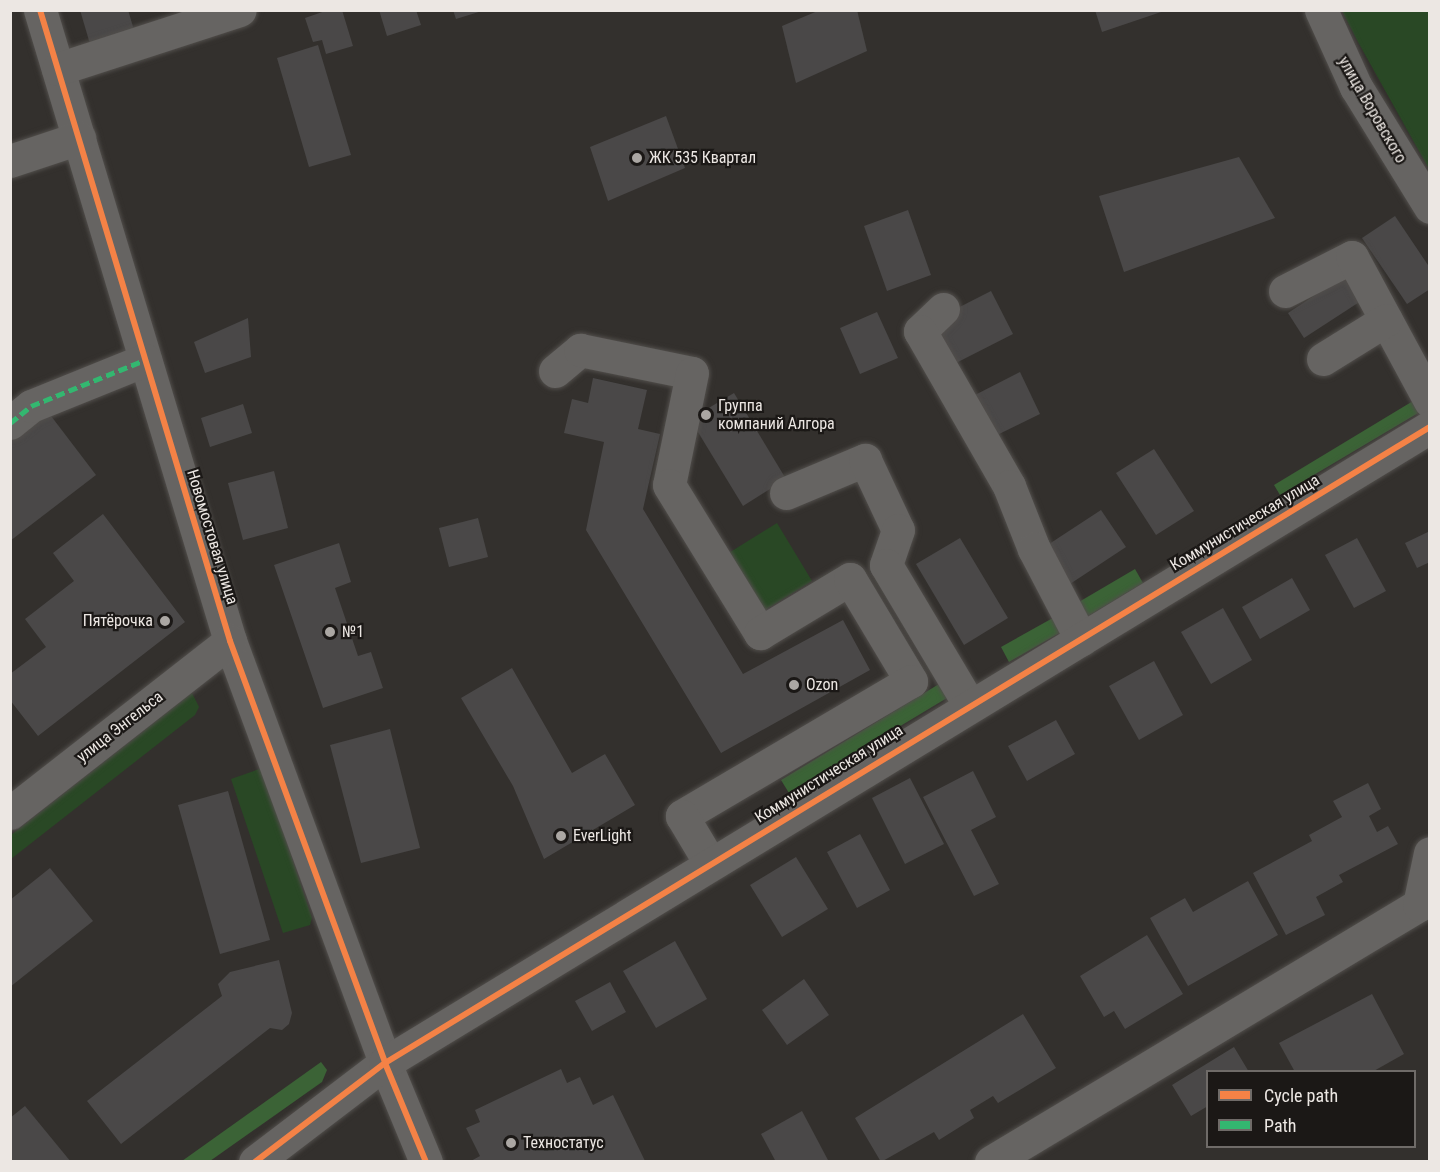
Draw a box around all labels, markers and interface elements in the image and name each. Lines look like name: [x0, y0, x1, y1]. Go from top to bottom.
street label: улица Воровского: [1334, 53, 1410, 167]
place label: ЖК 535 Квартал: [649, 148, 756, 168]
marker: ЖК 535 Квартал: [630, 151, 644, 165]
place label: Группа компаний Алгора: [718, 396, 835, 434]
marker: Группа компаний Алгора: [699, 408, 713, 422]
street label: Новомостовая улица: [182, 467, 242, 607]
street label: Коммунистическая улица: [1167, 471, 1323, 575]
place label: Пятёрочка: [83, 611, 153, 631]
marker: Пятёрочка: [158, 614, 172, 628]
place label: №1: [342, 622, 364, 642]
marker: №1: [323, 625, 337, 639]
place label: Ozon: [806, 675, 838, 695]
marker: Ozon: [787, 678, 801, 692]
street label: улица Энгельса: [73, 687, 167, 767]
street label: Коммунистическая улица: [751, 721, 907, 827]
place label: EverLight: [573, 826, 632, 846]
marker: EverLight: [554, 829, 568, 843]
legend: [1206, 1070, 1416, 1148]
text: Cycle path: [1264, 1085, 1338, 1106]
text: Path: [1264, 1115, 1297, 1136]
place label: Техностатус: [523, 1133, 604, 1153]
marker: Техностатус: [504, 1136, 518, 1150]

